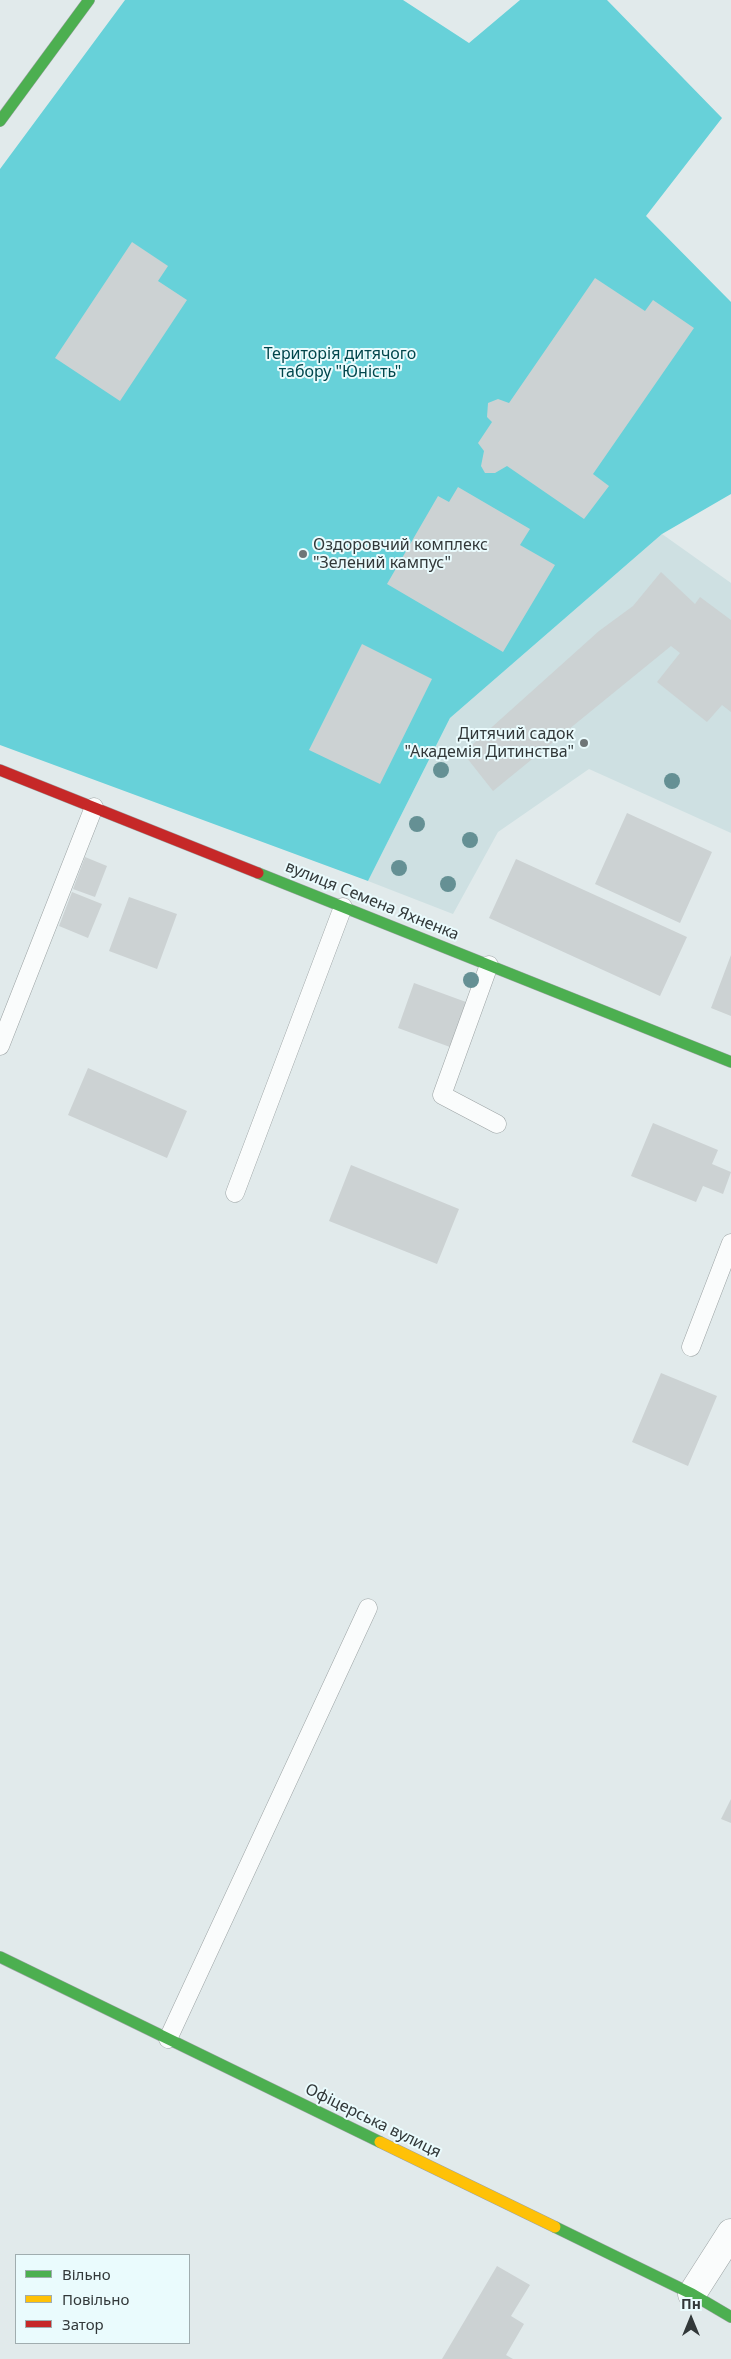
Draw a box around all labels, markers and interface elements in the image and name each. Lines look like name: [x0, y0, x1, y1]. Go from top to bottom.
park label: Територія дитячого табору "Юність": [264, 344, 416, 382]
place label: Оздоровчий комплекс "Зелений кампус": [313, 535, 488, 573]
marker: Оздоровчий комплекс "Зелений кампус": [297, 548, 309, 560]
place label: Дитячий садок "Академія Дитинства": [405, 724, 574, 762]
marker: Дитячий садок "Академія Дитинства": [578, 737, 590, 749]
street label: вулиця Семена Яхненка: [282, 857, 462, 945]
street label: Офіцерська вулиця: [302, 2080, 444, 2162]
legend: [15, 2254, 190, 2344]
text: Вільно: [62, 2264, 111, 2284]
text: Повільно: [62, 2289, 129, 2309]
north arrow: [666, 2294, 716, 2344]
text: Пн: [681, 2294, 701, 2313]
text: Затор: [62, 2314, 104, 2334]

